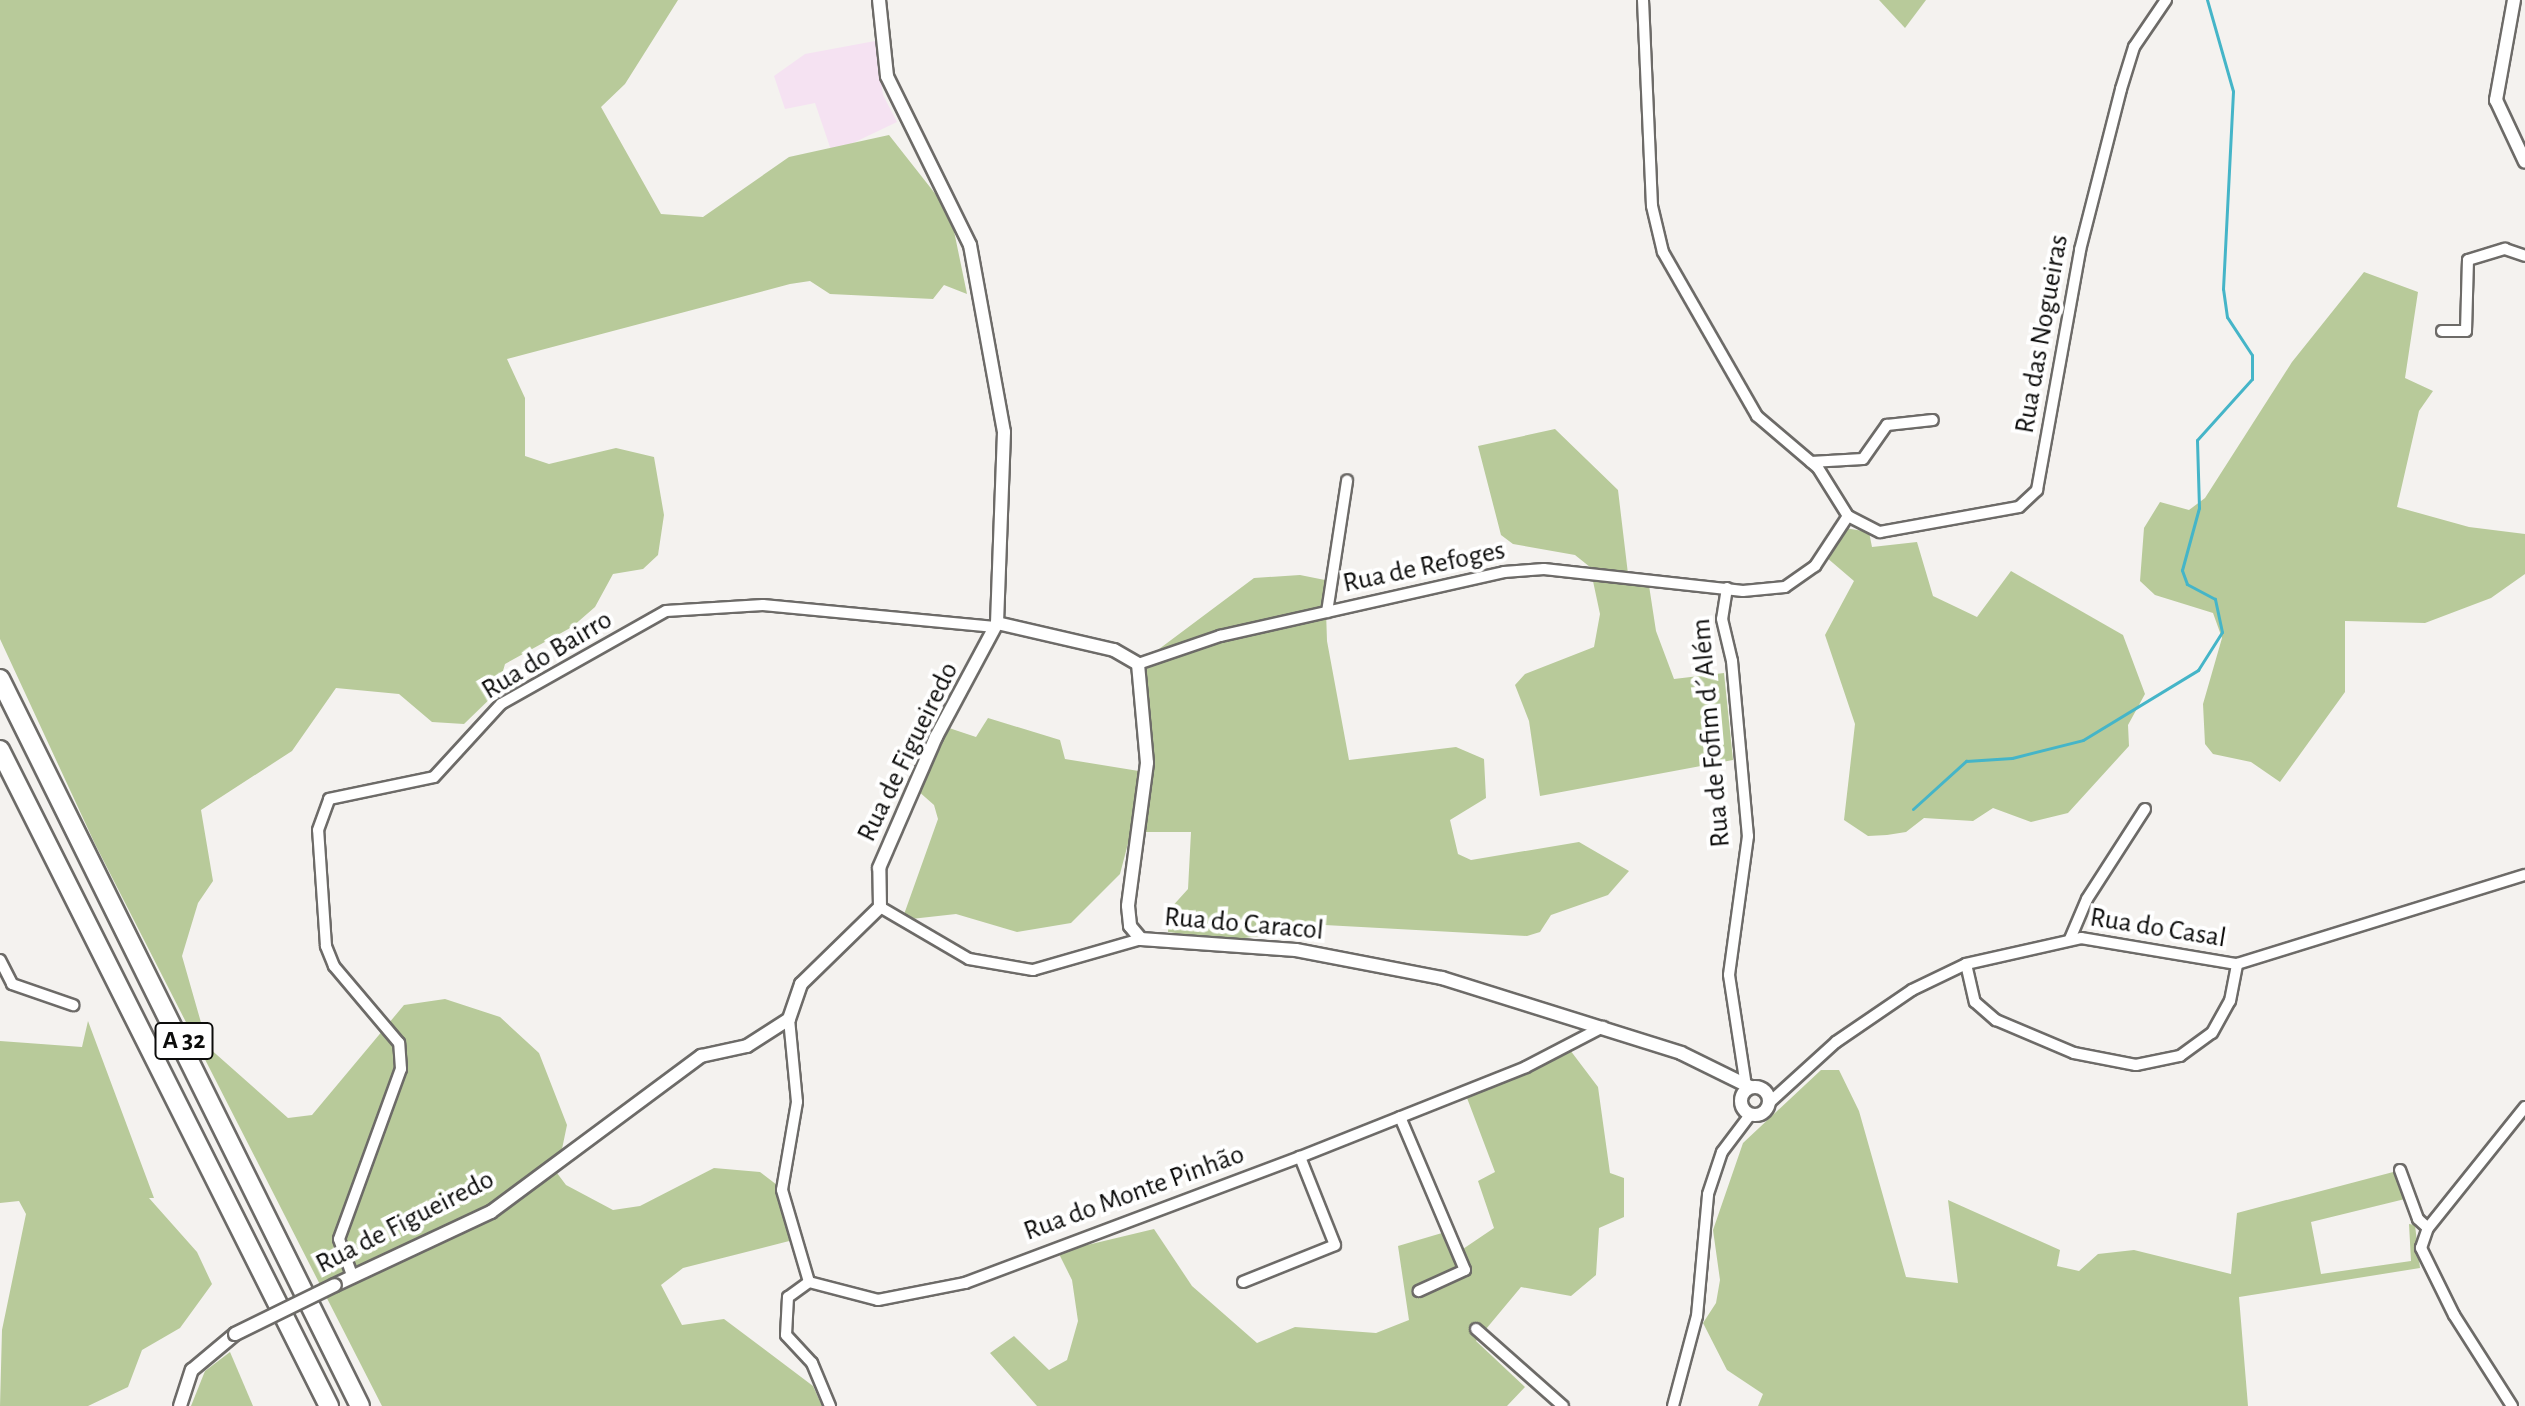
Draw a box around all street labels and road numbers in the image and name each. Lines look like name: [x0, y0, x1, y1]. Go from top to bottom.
street label: Rua das Nogueiras: [2008, 232, 2076, 436]
street label: Rua de Refoges: [1340, 533, 1508, 601]
street label: Rua do Bairro: [476, 603, 618, 707]
street label: Rua de Fofim d´Além: [1684, 617, 1738, 849]
street label: Rua de Figueiredo: [850, 657, 966, 847]
street label: Rua do Caracol: [1163, 900, 1325, 948]
street label: Rua do Casal: [2088, 901, 2228, 955]
road number: A 32: [154, 1019, 214, 1063]
street label: Rua do Monte Pinhão: [1019, 1138, 1249, 1248]
street label: Rua de Figueiredo: [310, 1163, 500, 1281]

